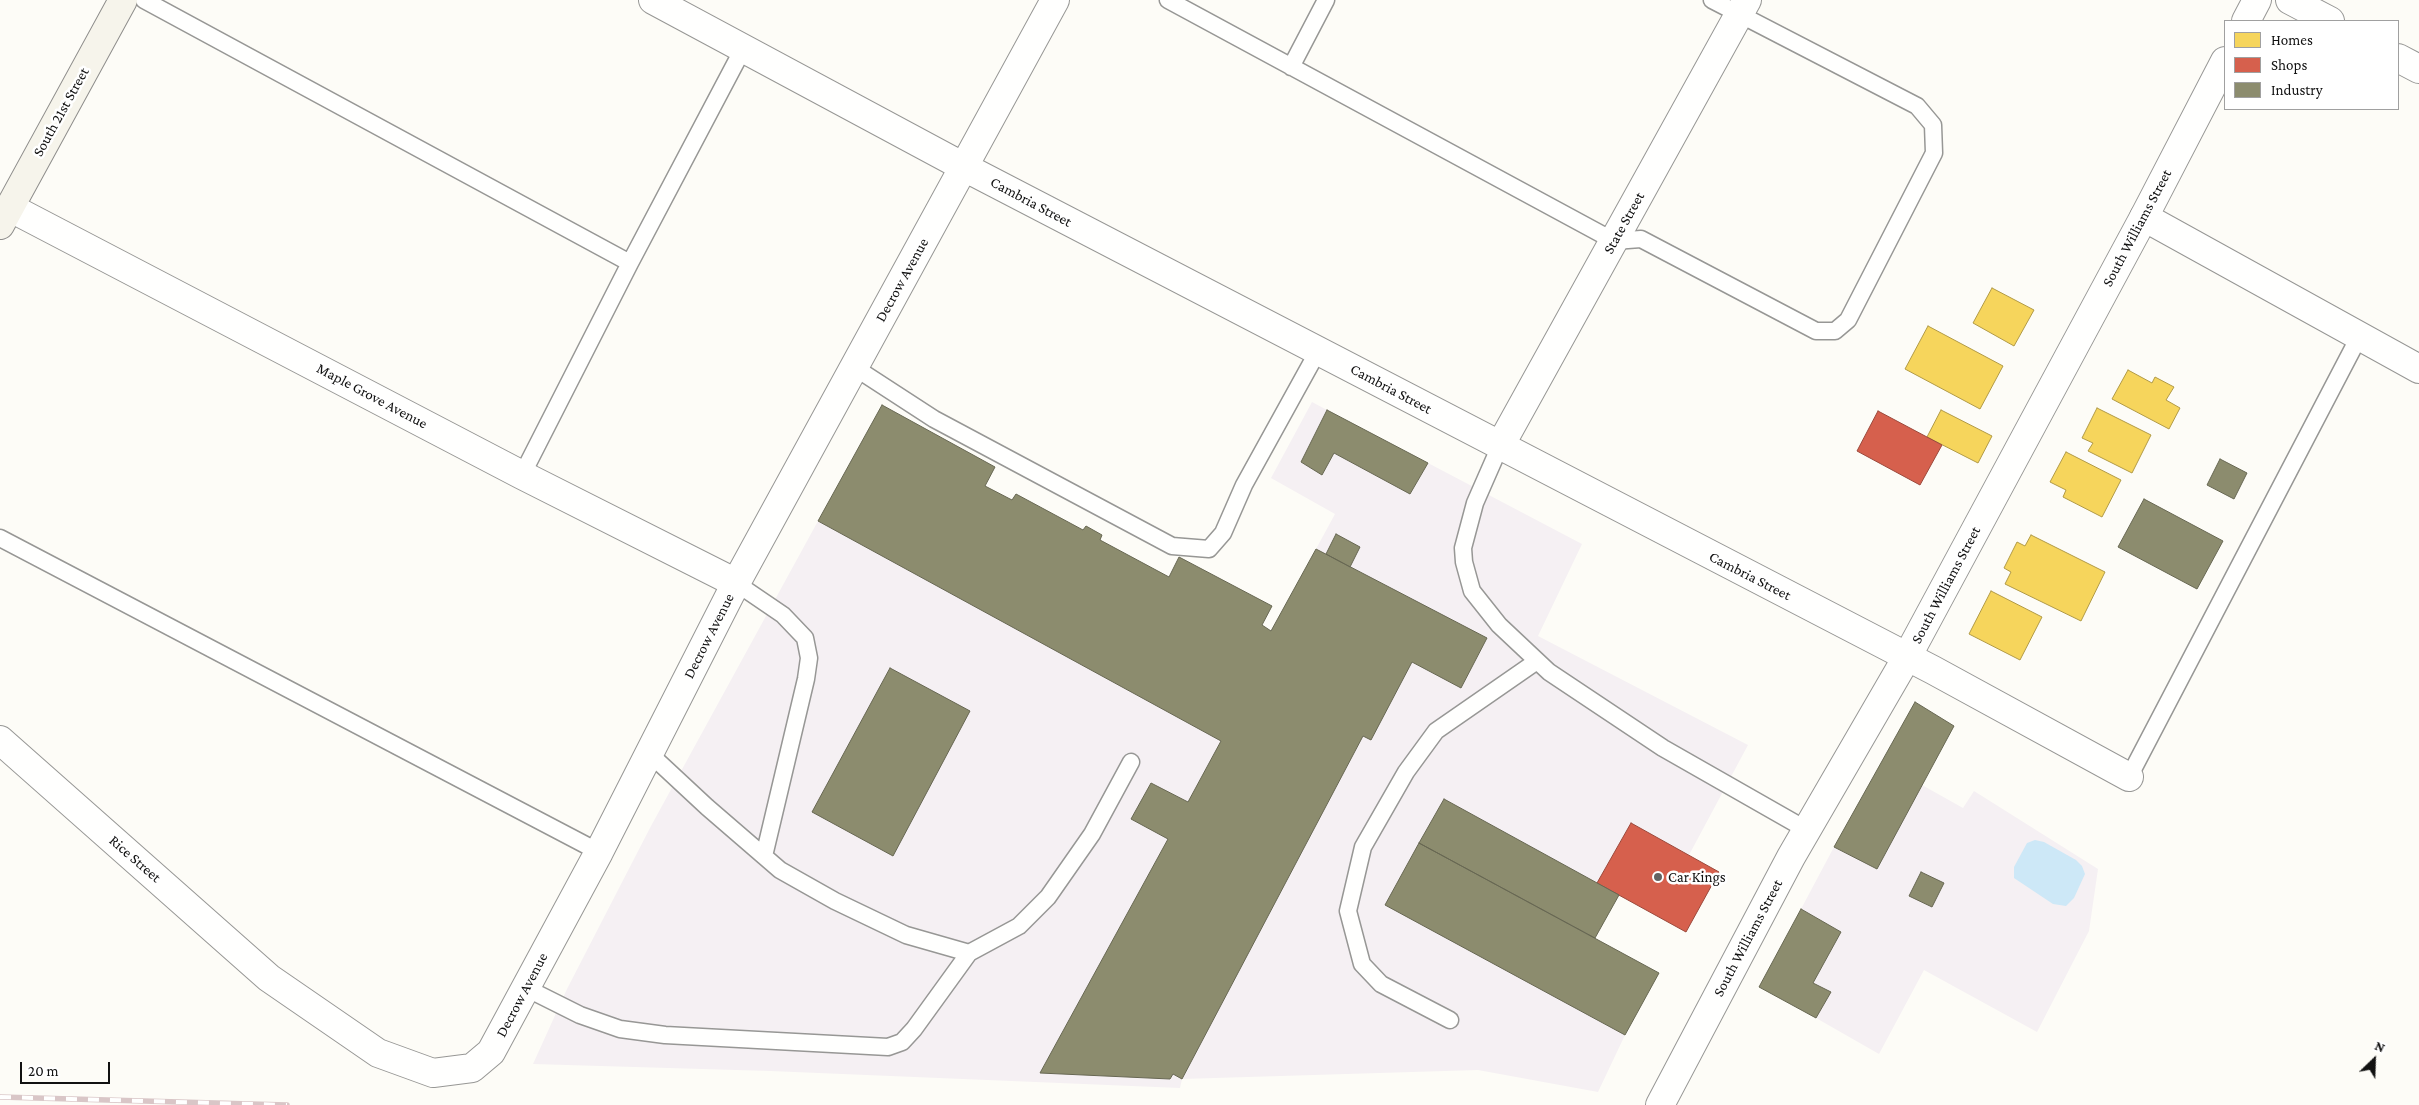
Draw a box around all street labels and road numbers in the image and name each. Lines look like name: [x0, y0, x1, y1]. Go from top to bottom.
street label: South 21st Street: [29, 64, 93, 160]
street label: South Williams Street: [2098, 166, 2176, 290]
street label: Cambria Street: [987, 173, 1075, 231]
street label: State Street: [1600, 189, 1648, 257]
street label: Decrow Avenue: [872, 235, 932, 325]
street label: Maple Grove Avenue: [314, 359, 430, 433]
street label: Cambria Street: [1347, 360, 1435, 418]
street label: South Williams Street: [1907, 523, 1985, 647]
street label: Cambria Street: [1706, 548, 1794, 604]
street label: Decrow Avenue: [680, 590, 738, 682]
street label: Rice Street: [105, 832, 165, 886]
street label: South Williams Street: [1709, 876, 1787, 1000]
street label: Decrow Avenue: [492, 950, 552, 1040]

